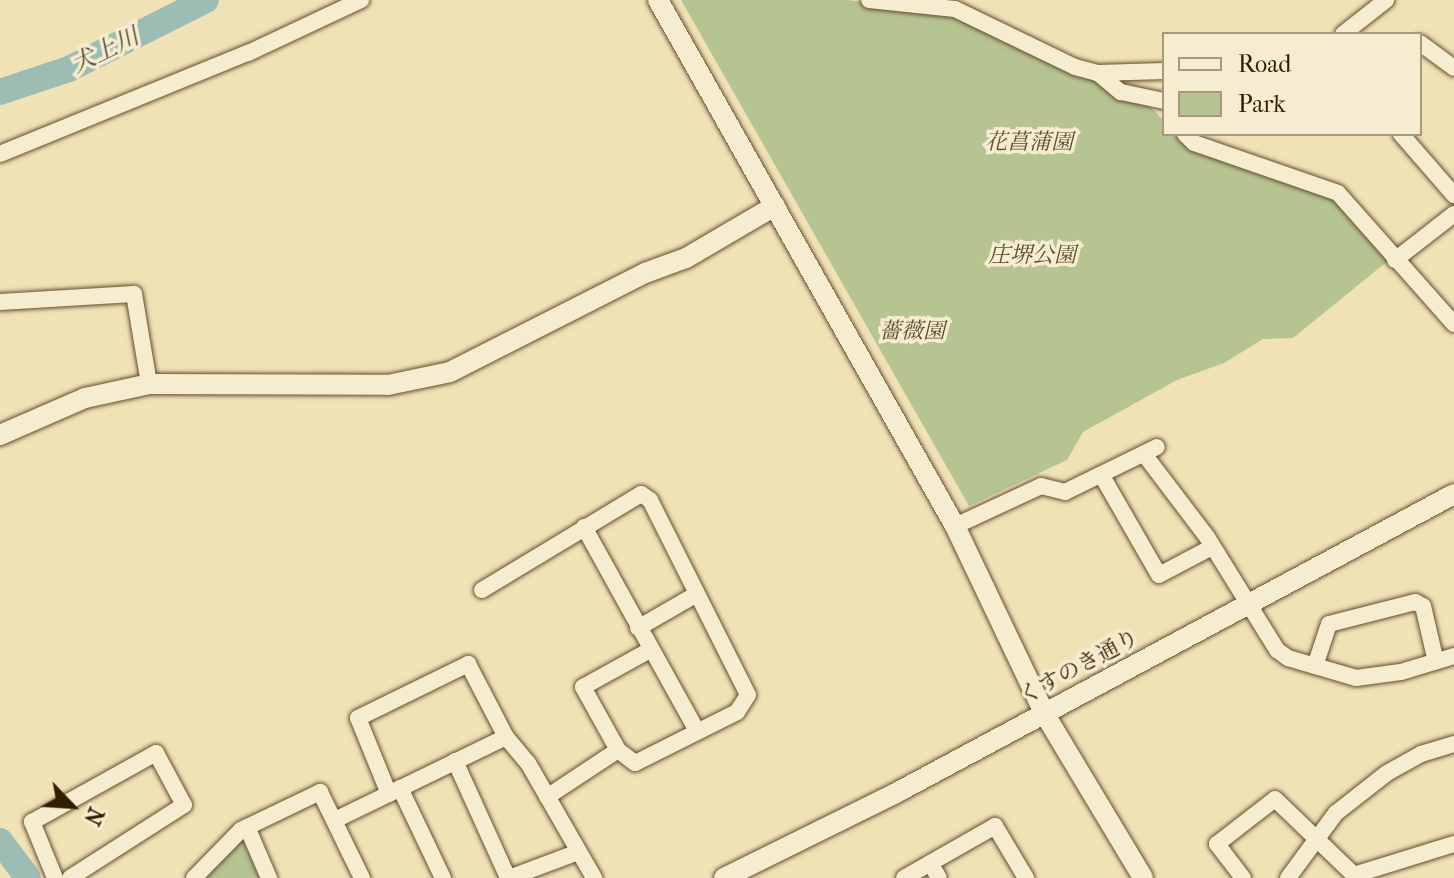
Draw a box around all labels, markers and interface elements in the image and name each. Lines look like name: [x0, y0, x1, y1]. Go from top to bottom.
water label: 犬上川: [66, 22, 144, 80]
legend: [1162, 32, 1422, 136]
text: Road: [1238, 50, 1291, 78]
text: Park: [1238, 90, 1286, 118]
park label: 花菖蒲園: [985, 130, 1073, 156]
park label: 庄堺公園: [988, 243, 1076, 269]
park label: 薔薇園: [879, 319, 945, 345]
street label: くすのき通り: [1015, 624, 1143, 710]
north arrow: [32, 766, 112, 846]
text: N: [78, 803, 109, 829]

